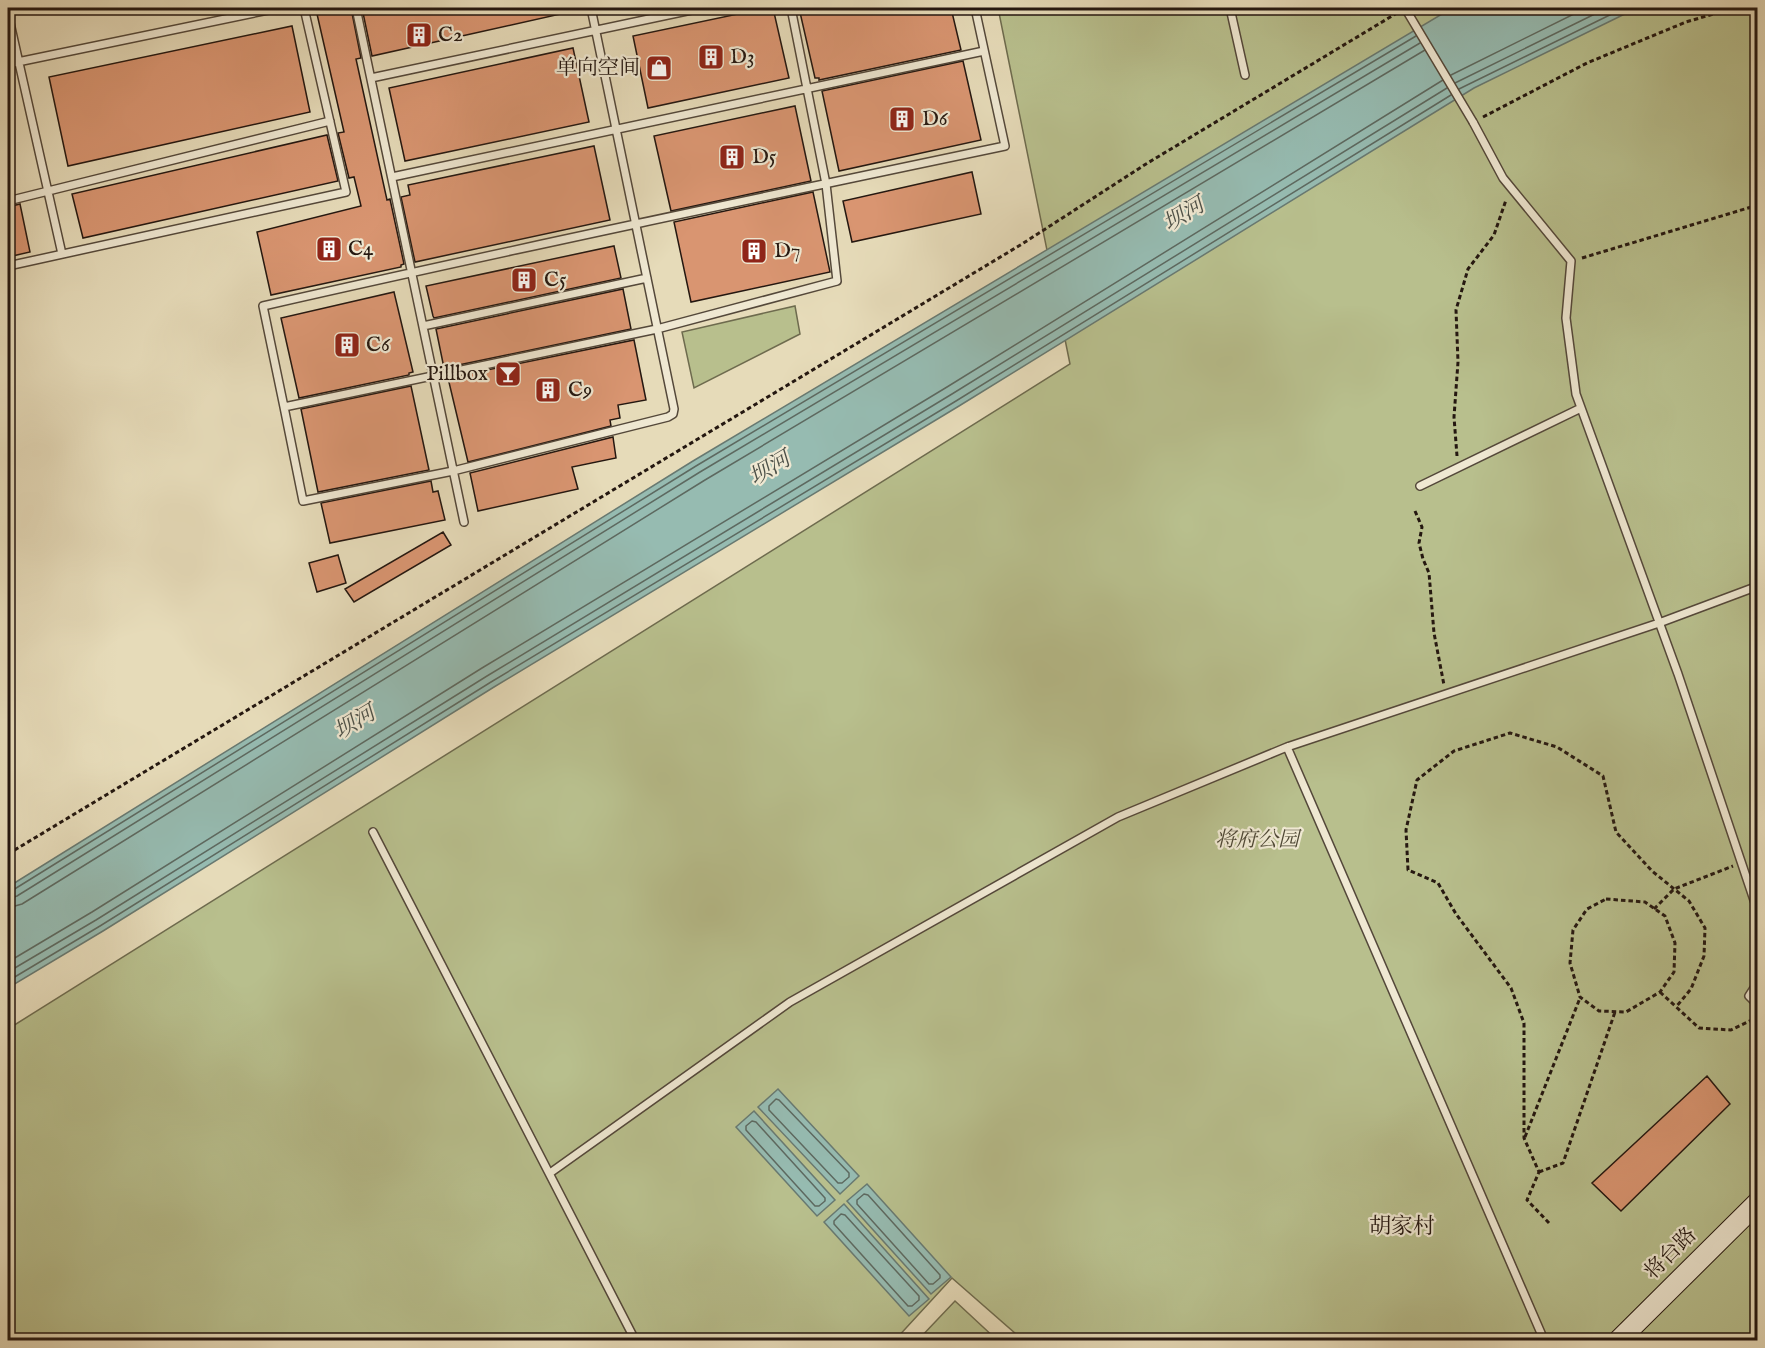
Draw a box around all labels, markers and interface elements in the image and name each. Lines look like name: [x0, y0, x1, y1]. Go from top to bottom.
building icon: C2: [404, 20, 434, 50]
place label: C2: [438, 22, 463, 49]
building icon: D3: [696, 42, 726, 72]
place label: D3: [730, 44, 755, 71]
shop icon: 单向空间: [644, 53, 674, 83]
place label: 单向空间: [556, 55, 640, 82]
building icon: D6: [887, 104, 917, 134]
place label: D6: [922, 106, 949, 133]
building icon: D5: [717, 142, 747, 172]
place label: D5: [752, 144, 777, 171]
water label: 坝河: [1158, 190, 1213, 238]
building icon: C4: [314, 234, 344, 264]
place label: C4: [348, 236, 374, 263]
building icon: D7: [739, 236, 769, 266]
place label: D7: [774, 238, 801, 265]
building icon: C5: [509, 265, 539, 295]
place label: C5: [544, 267, 567, 294]
building icon: C6: [332, 330, 362, 360]
place label: C6: [366, 332, 391, 359]
bar icon: Pillbox: [493, 359, 523, 389]
place label: Pillbox: [426, 361, 488, 388]
building icon: C9: [533, 375, 563, 405]
place label: C9: [568, 377, 592, 404]
water label: 坝河: [744, 444, 799, 492]
water label: 坝河: [329, 698, 384, 746]
park label: 将府公园: [1215, 827, 1302, 854]
district label: 胡家村: [1369, 1213, 1435, 1241]
street label: 将台路: [1639, 1222, 1703, 1286]

